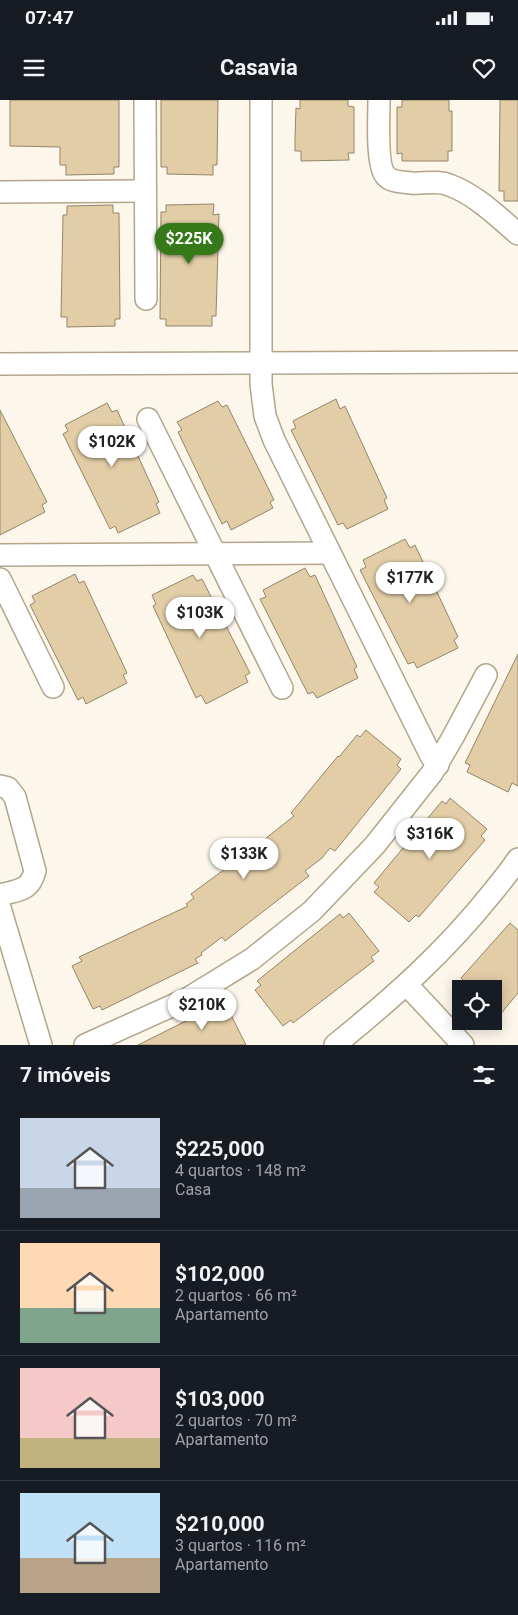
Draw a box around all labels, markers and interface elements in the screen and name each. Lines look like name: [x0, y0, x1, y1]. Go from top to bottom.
text: 07:47: [25, 6, 74, 29]
icon: menu: [20, 54, 48, 82]
icon: heart: [470, 54, 498, 82]
text: Casavia: [220, 55, 298, 80]
pin: $225K: [154, 222, 224, 265]
text: $225K: [166, 229, 212, 248]
pin: $102K: [77, 426, 147, 468]
text: $102K: [89, 432, 135, 451]
pin: $177K: [375, 562, 445, 604]
text: $177K: [387, 568, 433, 587]
pin: $103K: [165, 596, 235, 639]
text: $103K: [177, 603, 223, 622]
pin: $316K: [395, 818, 465, 860]
text: $316K: [407, 824, 453, 843]
pin: $133K: [209, 838, 279, 880]
text: $133K: [221, 844, 267, 863]
map controls: [452, 980, 502, 1030]
button: locate: [452, 980, 502, 1030]
pin: $210K: [167, 988, 237, 1031]
text: $210K: [179, 995, 225, 1014]
icon: filters: [470, 1061, 498, 1089]
text: 7 imóveis: [20, 1063, 111, 1087]
text: $225,000: [175, 1137, 265, 1161]
icon: home: [60, 1138, 120, 1198]
text: 4 quartos · 148 m²: [175, 1161, 306, 1180]
text: Casa: [175, 1180, 211, 1199]
text: $102,000: [175, 1262, 265, 1286]
icon: home: [60, 1263, 120, 1323]
text: 2 quartos · 66 m²: [175, 1286, 297, 1305]
text: Apartamento: [175, 1305, 268, 1324]
text: $103,000: [175, 1387, 265, 1411]
icon: home: [60, 1388, 120, 1448]
text: 2 quartos · 70 m²: [175, 1411, 297, 1430]
text: Apartamento: [175, 1430, 268, 1449]
text: $210,000: [175, 1512, 265, 1536]
icon: home: [60, 1513, 120, 1573]
text: 3 quartos · 116 m²: [175, 1536, 306, 1555]
text: Apartamento: [175, 1555, 268, 1574]

